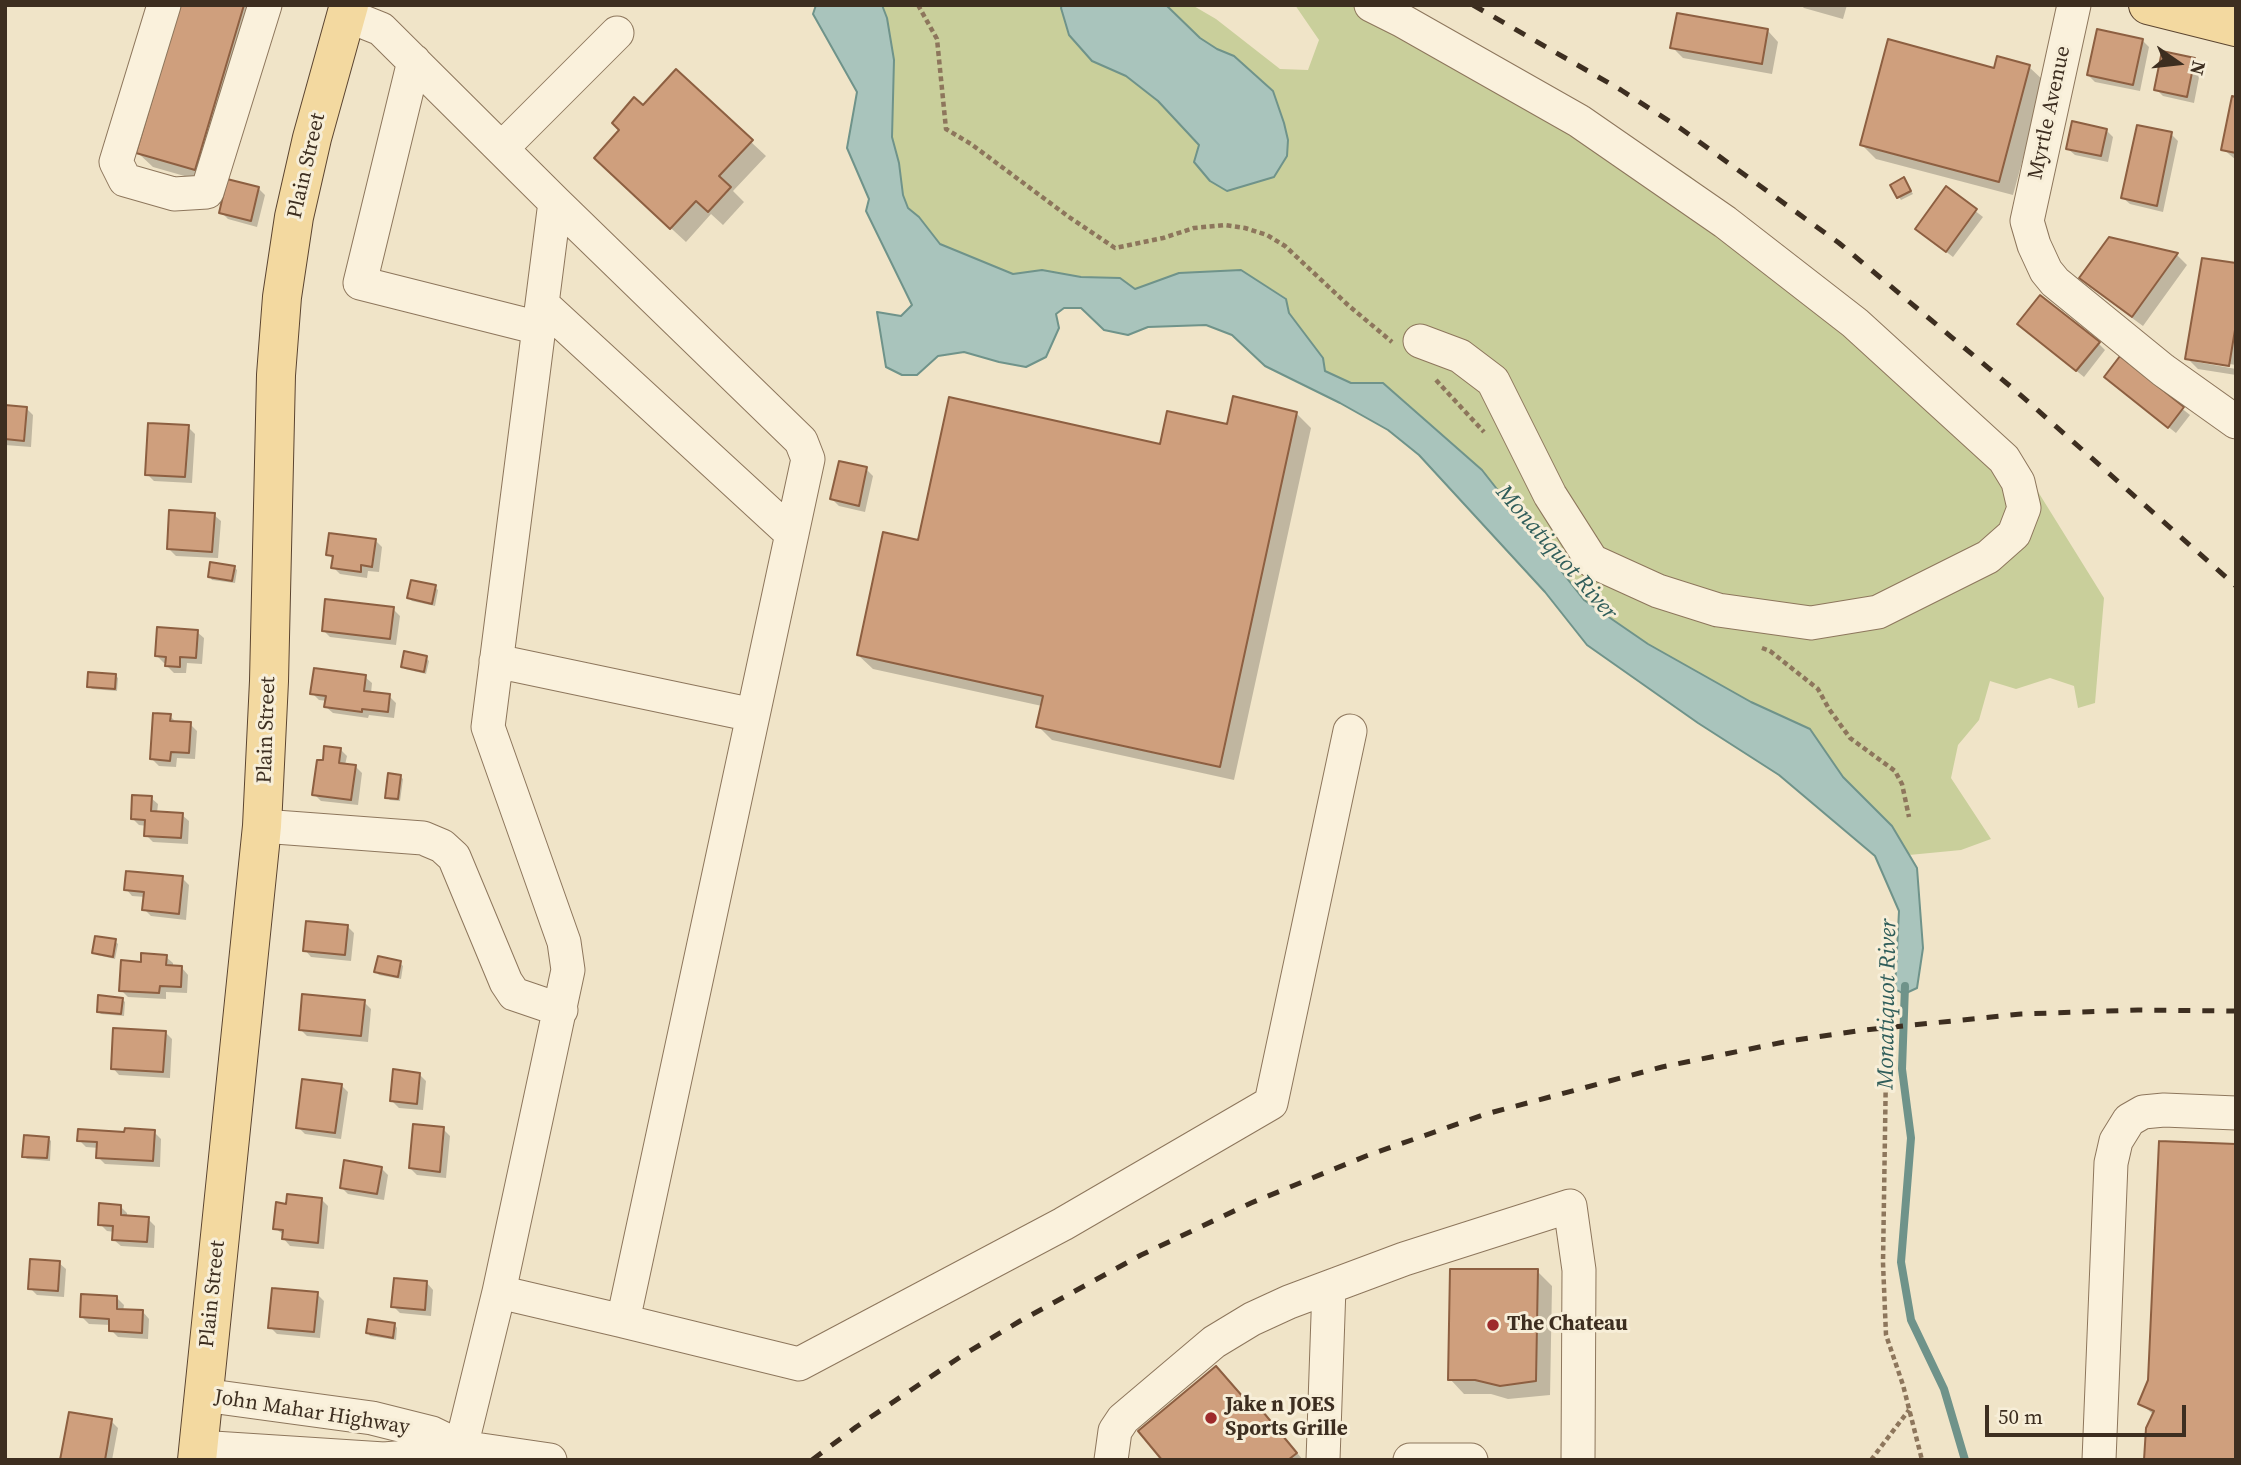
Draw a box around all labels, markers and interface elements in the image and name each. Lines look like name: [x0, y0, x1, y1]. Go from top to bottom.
north arrow: [2143, 28, 2213, 98]
street label: Myrtle Avenue: [2024, 44, 2076, 182]
text: N: [2184, 58, 2213, 78]
street label: Plain Street: [283, 111, 331, 221]
water label: Monatiquot River: [1490, 479, 1622, 627]
street label: Plain Street: [253, 676, 281, 784]
water label: Monatiquot River: [1873, 918, 1903, 1090]
street label: Plain Street: [195, 1239, 231, 1349]
place label: The Chateau: [1507, 1312, 1628, 1338]
marker: The Chateau: [1485, 1317, 1501, 1333]
street label: John Mahar Highway: [212, 1385, 412, 1441]
scale bar: [1989, 1392, 2190, 1436]
place label: Jake n JOES Sports Grille: [1225, 1393, 1348, 1443]
text: 50 m: [1998, 1402, 2043, 1431]
marker: Jake n JOES Sports Grille: [1203, 1410, 1219, 1426]

